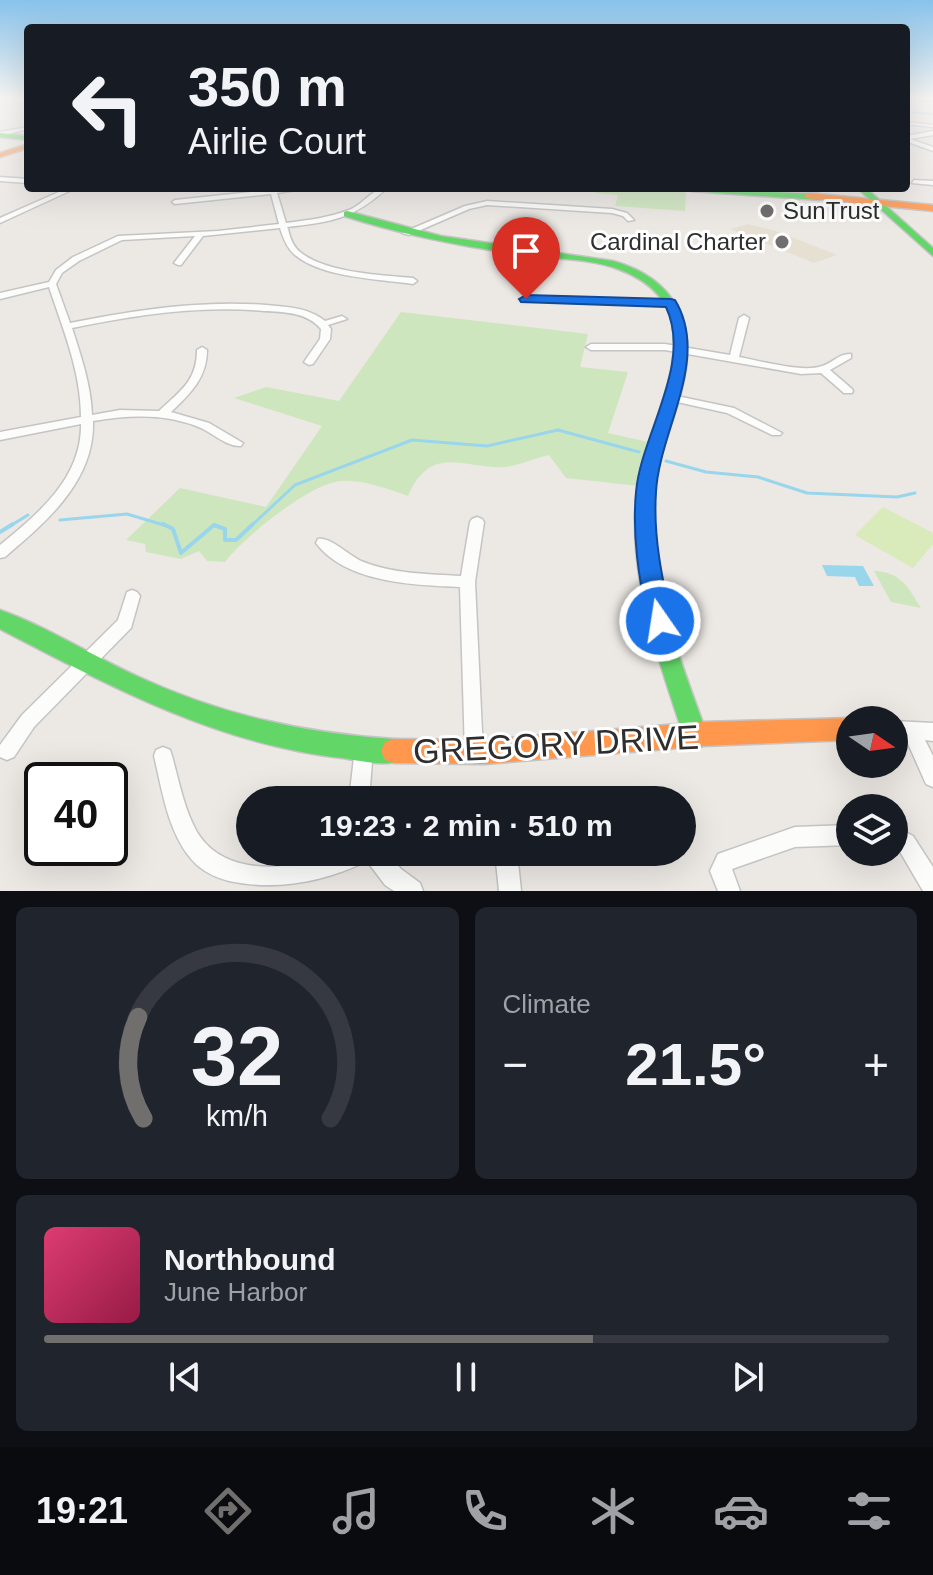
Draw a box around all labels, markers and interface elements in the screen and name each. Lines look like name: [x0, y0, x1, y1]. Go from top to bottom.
text: 350 m: [188, 55, 347, 118]
icon: left: [56, 56, 160, 160]
text: Airlie Court: [188, 121, 366, 162]
place label: SunTrust: [783, 197, 880, 224]
marker: SunTrust: [758, 202, 776, 220]
pin: [492, 217, 560, 299]
place label: Cardinal Charter: [590, 228, 766, 255]
icon: arrive: [504, 229, 548, 273]
marker: Cardinal Charter: [773, 233, 791, 251]
position arrow: [618, 579, 702, 663]
north arrow: [836, 706, 908, 778]
map controls: [836, 706, 908, 866]
street label: GREGORY DRIVE: [412, 718, 700, 770]
speed limit sign: 40: [24, 762, 128, 866]
button: layers: [836, 794, 908, 866]
text: 19:23 · 2 min · 510 m: [319, 809, 613, 842]
text: Climate: [503, 989, 591, 1019]
text: 32: [191, 1010, 284, 1103]
text: 21.5°: [625, 1031, 766, 1098]
text: −: [503, 1040, 528, 1089]
text: +: [863, 1040, 889, 1089]
text: km/h: [206, 1100, 268, 1132]
text: Northbound: [164, 1243, 336, 1276]
text: June Harbor: [164, 1277, 307, 1307]
icon: previous: [163, 1355, 207, 1399]
icon: pause: [444, 1355, 488, 1399]
icon: next: [726, 1355, 770, 1399]
icon: directions: [200, 1483, 256, 1539]
icon: music: [328, 1483, 384, 1539]
icon: phone: [457, 1483, 513, 1539]
icon: climate: [585, 1483, 641, 1539]
icon: car: [713, 1483, 769, 1539]
icon: filters: [841, 1483, 897, 1539]
text: 19:21: [36, 1490, 128, 1531]

